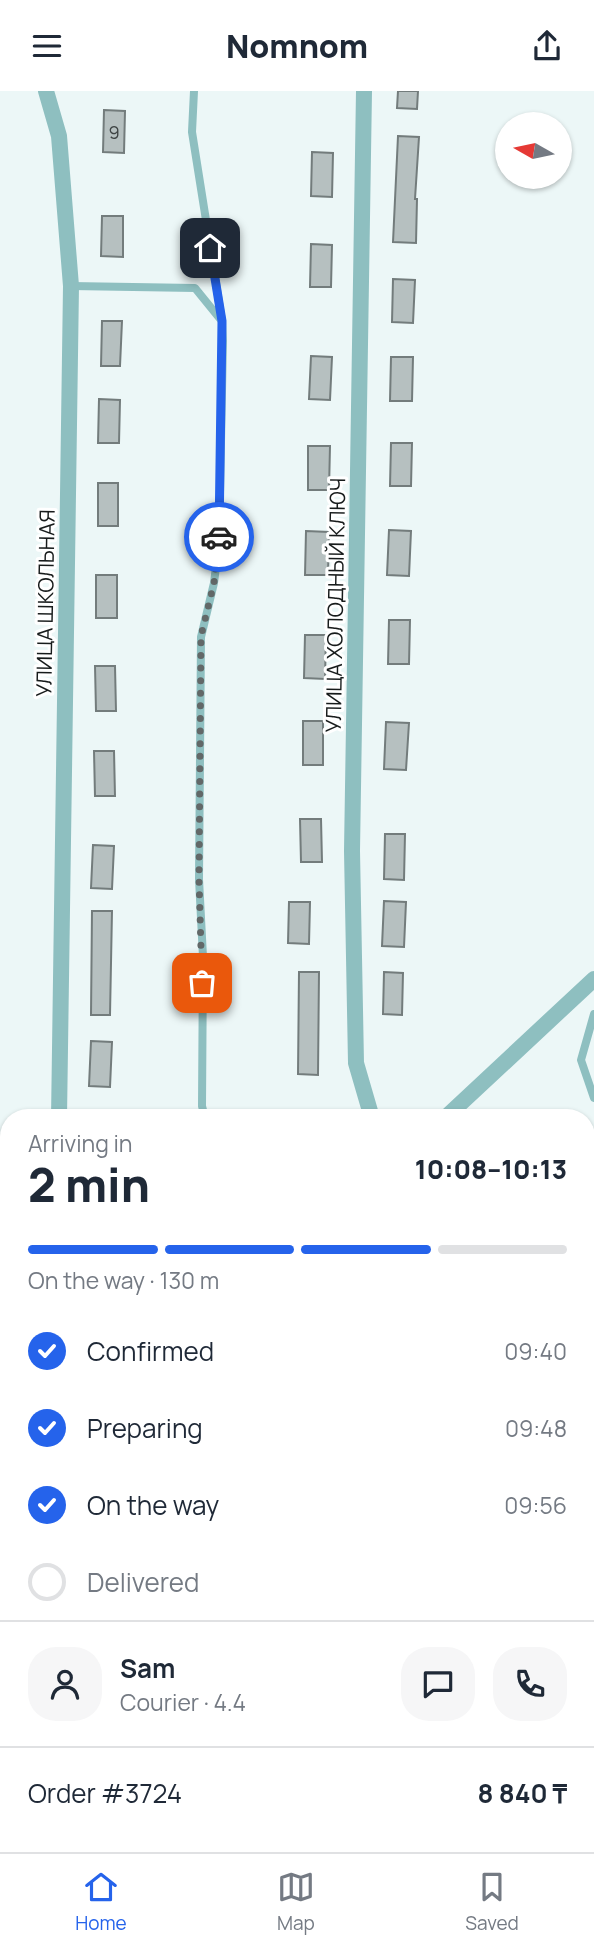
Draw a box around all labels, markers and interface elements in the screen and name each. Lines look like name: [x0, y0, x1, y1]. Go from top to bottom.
text: Nomnom: [226, 24, 368, 68]
icon: menu: [28, 27, 66, 65]
icon: share: [528, 27, 566, 65]
north arrow: [495, 112, 572, 189]
map controls: [495, 112, 572, 189]
house number: 9: [108, 120, 120, 144]
pin: [180, 218, 240, 278]
icon: home: [191, 229, 229, 267]
street label: УЛИЦА ХОЛОДНЫЙ КЛЮЧ: [319, 478, 351, 732]
courier: [184, 502, 254, 572]
street label: УЛИЦА ШКОЛЬНАЯ: [29, 509, 61, 697]
icon: car: [200, 518, 238, 556]
pin: [172, 953, 232, 1013]
icon: bag: [183, 964, 221, 1002]
text: Arriving in: [28, 1127, 133, 1159]
text: 10:08–10:13: [415, 1151, 567, 1187]
text: 2 min: [28, 1153, 150, 1216]
text: On the way · 130 m: [28, 1264, 219, 1296]
icon: check: [28, 1332, 66, 1370]
text: Confirmed: [87, 1333, 214, 1369]
text: 09:40: [504, 1335, 567, 1367]
icon: check: [28, 1409, 66, 1447]
text: Preparing: [87, 1410, 203, 1446]
text: 09:48: [505, 1412, 567, 1444]
icon: check: [28, 1486, 66, 1524]
text: On the way: [87, 1487, 219, 1523]
text: 09:56: [504, 1489, 567, 1521]
text: Delivered: [87, 1564, 199, 1600]
button: person: [28, 1647, 102, 1721]
button: chat: [401, 1647, 475, 1721]
button: phone: [493, 1647, 567, 1721]
text: Sam: [120, 1650, 175, 1686]
text: Courier · 4.4: [120, 1686, 246, 1718]
text: Order #3724: [28, 1775, 182, 1811]
text: 8 840 ₸: [478, 1775, 567, 1811]
tab: Home: [75, 1868, 127, 1936]
tab: Map: [277, 1868, 315, 1936]
tab: Saved: [465, 1868, 519, 1936]

